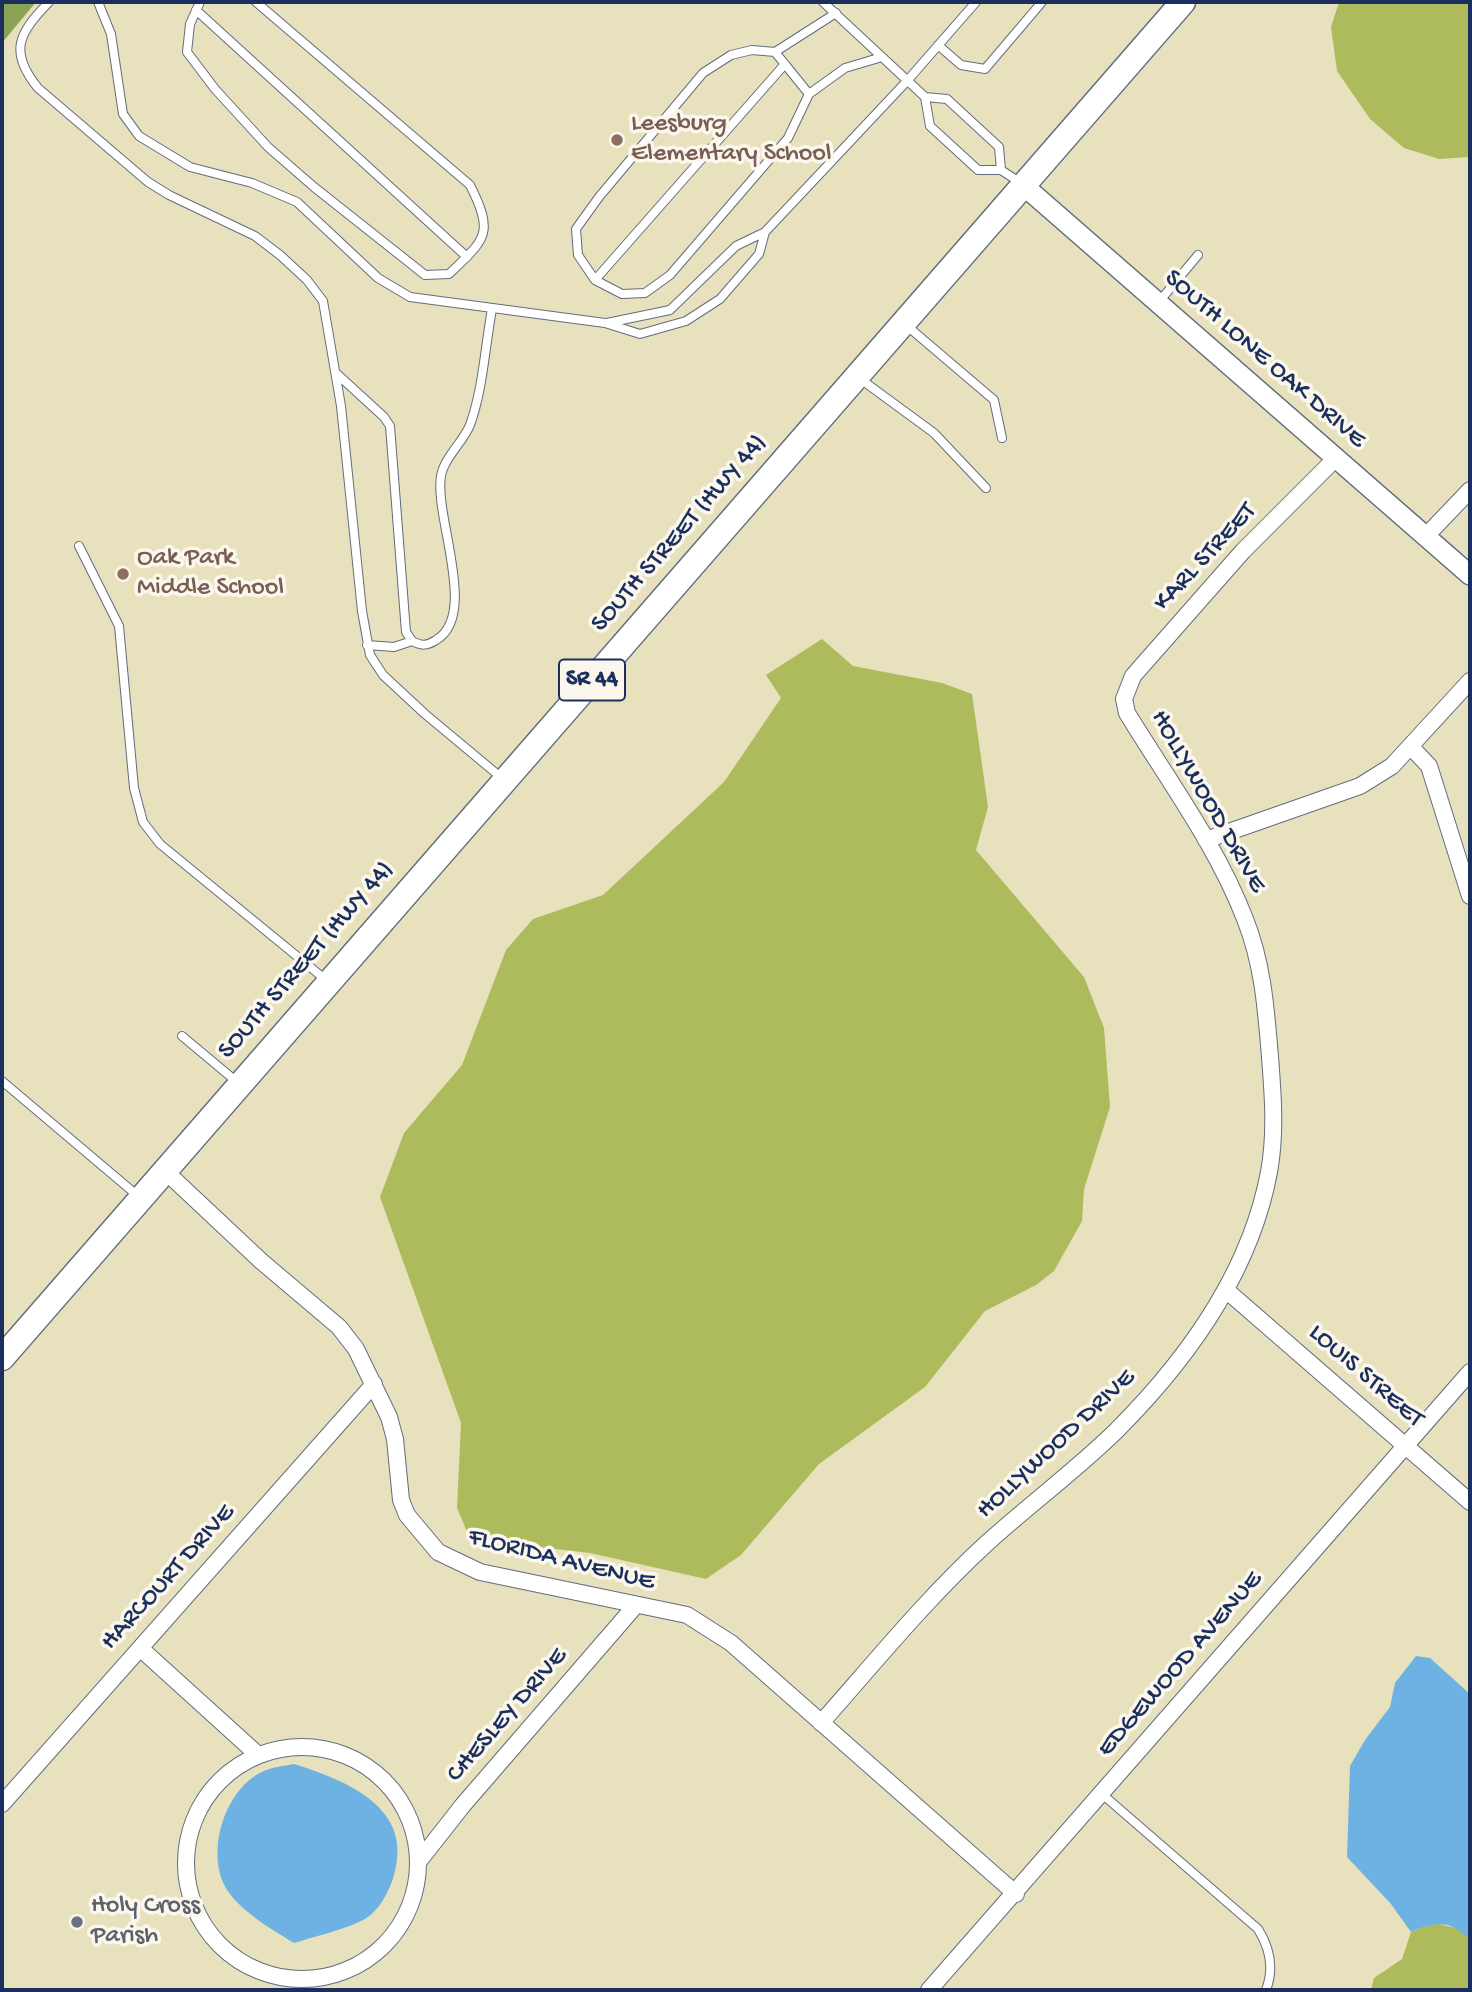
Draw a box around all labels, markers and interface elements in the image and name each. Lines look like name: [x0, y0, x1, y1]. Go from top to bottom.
place label: Leesburg Elementary School: [631, 109, 831, 170]
marker: Leesburg Elementary School: [609, 132, 625, 148]
street label: SOUTH LONE OAK DRIVE: [1157, 264, 1371, 456]
street label: SOUTH STREET (HWY 44): [585, 428, 775, 640]
street label: KARL STREET: [1148, 497, 1264, 619]
place label: Oak Park Middle School: [137, 543, 284, 604]
marker: Oak Park Middle School: [115, 566, 131, 582]
road number: SR 44: [559, 660, 625, 700]
street label: HOLLYWOOD DRIVE: [1142, 705, 1272, 899]
street label: SOUTH STREET (HWY 44): [212, 855, 402, 1067]
street label: LOUIS STREET: [1301, 1318, 1429, 1436]
street label: HOLLYWOOD DRIVE: [971, 1363, 1143, 1527]
street label: HARCOURT DRIVE: [95, 1499, 243, 1657]
street label: FLORIDA AVENUE: [465, 1523, 657, 1599]
street label: EDGEWOOD AVENUE: [1092, 1566, 1270, 1764]
street label: CHESLEY DRIVE: [441, 1642, 575, 1790]
place label: Holy Cross Parish: [91, 1891, 200, 1952]
marker: Holy Cross Parish: [69, 1914, 85, 1930]

